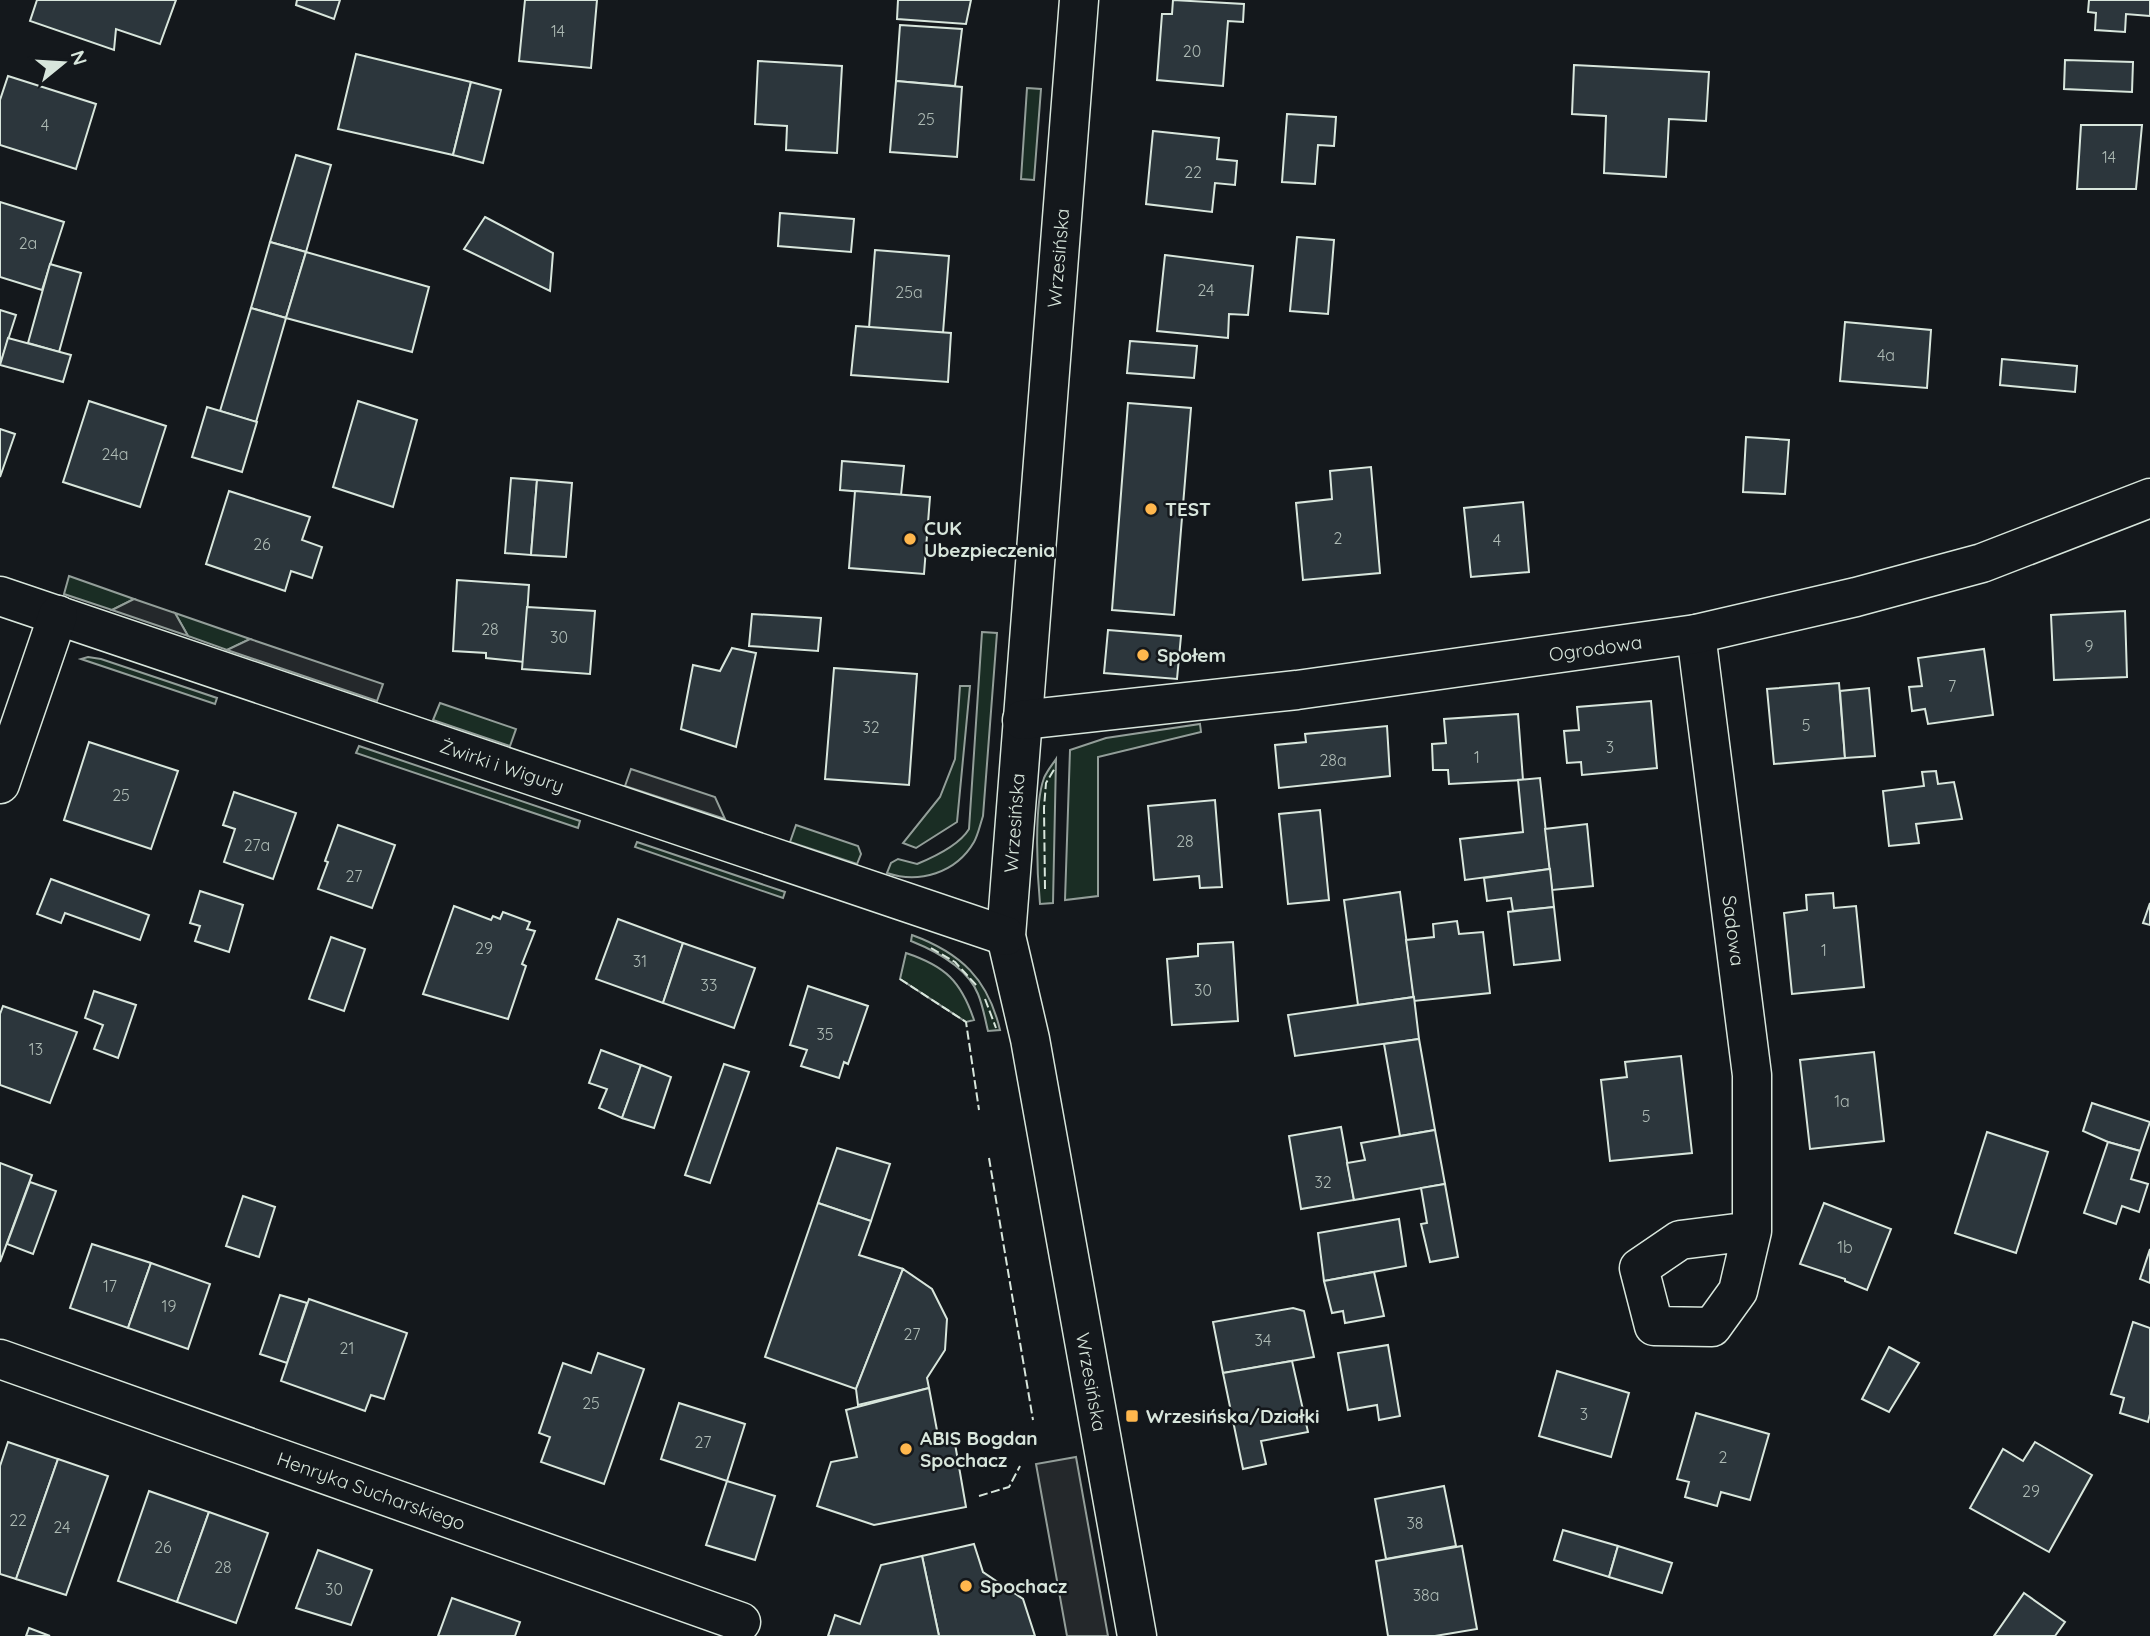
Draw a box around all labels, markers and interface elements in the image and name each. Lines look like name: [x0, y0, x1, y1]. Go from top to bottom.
house number: 14: [551, 21, 565, 41]
north arrow: [28, 28, 98, 98]
house number: 20: [1183, 41, 1201, 61]
text: N: [66, 47, 93, 68]
house number: 25: [917, 109, 935, 129]
house number: 4: [41, 115, 49, 135]
house number: 14: [2102, 147, 2116, 167]
house number: 22: [1184, 162, 1202, 182]
street label: Wrzesińska: [1042, 207, 1074, 309]
house number: 2a: [19, 233, 37, 253]
house number: 24: [1197, 280, 1215, 300]
house number: 25a: [895, 282, 923, 302]
house number: 4a: [1877, 345, 1895, 365]
house number: 24a: [102, 444, 128, 464]
place label: TEST: [1165, 497, 1211, 521]
marker: TEST: [1143, 501, 1159, 517]
place label: CUK Ubezpieczenia: [924, 516, 1055, 562]
house number: 2: [1334, 528, 1343, 548]
house number: 4: [1493, 530, 1501, 550]
marker: CUK Ubezpieczenia: [902, 531, 918, 547]
house number: 26: [253, 534, 271, 554]
house number: 28: [481, 619, 499, 639]
house number: 30: [550, 627, 568, 647]
street label: Ogrodowa: [1547, 630, 1644, 667]
house number: 9: [2085, 636, 2094, 656]
place label: Społem: [1157, 643, 1226, 667]
marker: Społem: [1135, 647, 1151, 663]
house number: 7: [1948, 676, 1956, 696]
house number: 5: [1802, 715, 1810, 735]
house number: 32: [862, 717, 880, 737]
street label: Żwirki i Wigury: [437, 734, 567, 798]
house number: 3: [1606, 737, 1614, 757]
house number: 1: [1474, 747, 1480, 767]
house number: 28a: [1319, 750, 1347, 770]
street label: Wrzesińska: [999, 772, 1029, 874]
house number: 25: [112, 785, 130, 805]
house number: 28: [1176, 831, 1194, 851]
house number: 27a: [244, 835, 270, 855]
house number: 27: [346, 866, 362, 886]
street label: Sadowa: [1717, 894, 1750, 967]
house number: 29: [475, 938, 493, 958]
house number: 1: [1821, 940, 1827, 960]
house number: 31: [633, 951, 647, 971]
house number: 33: [701, 975, 717, 995]
house number: 30: [1194, 980, 1212, 1000]
house number: 35: [816, 1024, 834, 1044]
house number: 13: [29, 1039, 43, 1059]
house number: 1a: [1834, 1091, 1850, 1111]
house number: 5: [1642, 1106, 1650, 1126]
house number: 32: [1314, 1172, 1332, 1192]
house number: 1b: [1837, 1237, 1853, 1257]
house number: 17: [103, 1276, 117, 1296]
house number: 19: [162, 1296, 176, 1316]
house number: 27: [904, 1324, 920, 1344]
house number: 34: [1255, 1330, 1271, 1350]
street label: Wrzesińska: [1071, 1331, 1112, 1433]
house number: 21: [340, 1338, 354, 1358]
house number: 25: [582, 1393, 600, 1413]
place label: Wrzesińska/Działki: [1146, 1404, 1320, 1428]
house number: 3: [1580, 1404, 1588, 1424]
marker: Wrzesińska/Działki: [1124, 1408, 1140, 1424]
place label: ABIS Bogdan Spochacz: [920, 1426, 1038, 1472]
house number: 27: [695, 1432, 711, 1452]
marker: ABIS Bogdan Spochacz: [898, 1441, 914, 1457]
street label: Henryka Sucharskiego: [274, 1446, 469, 1535]
house number: 2: [1719, 1447, 1728, 1467]
house number: 29: [2022, 1481, 2040, 1501]
house number: 22: [9, 1510, 27, 1530]
house number: 38: [1406, 1513, 1424, 1533]
house number: 24: [53, 1517, 71, 1537]
house number: 26: [154, 1537, 172, 1557]
house number: 28: [214, 1557, 232, 1577]
place label: Spochacz: [980, 1574, 1067, 1598]
marker: Spochacz: [958, 1578, 974, 1594]
house number: 30: [325, 1579, 343, 1599]
house number: 38a: [1413, 1585, 1439, 1605]

